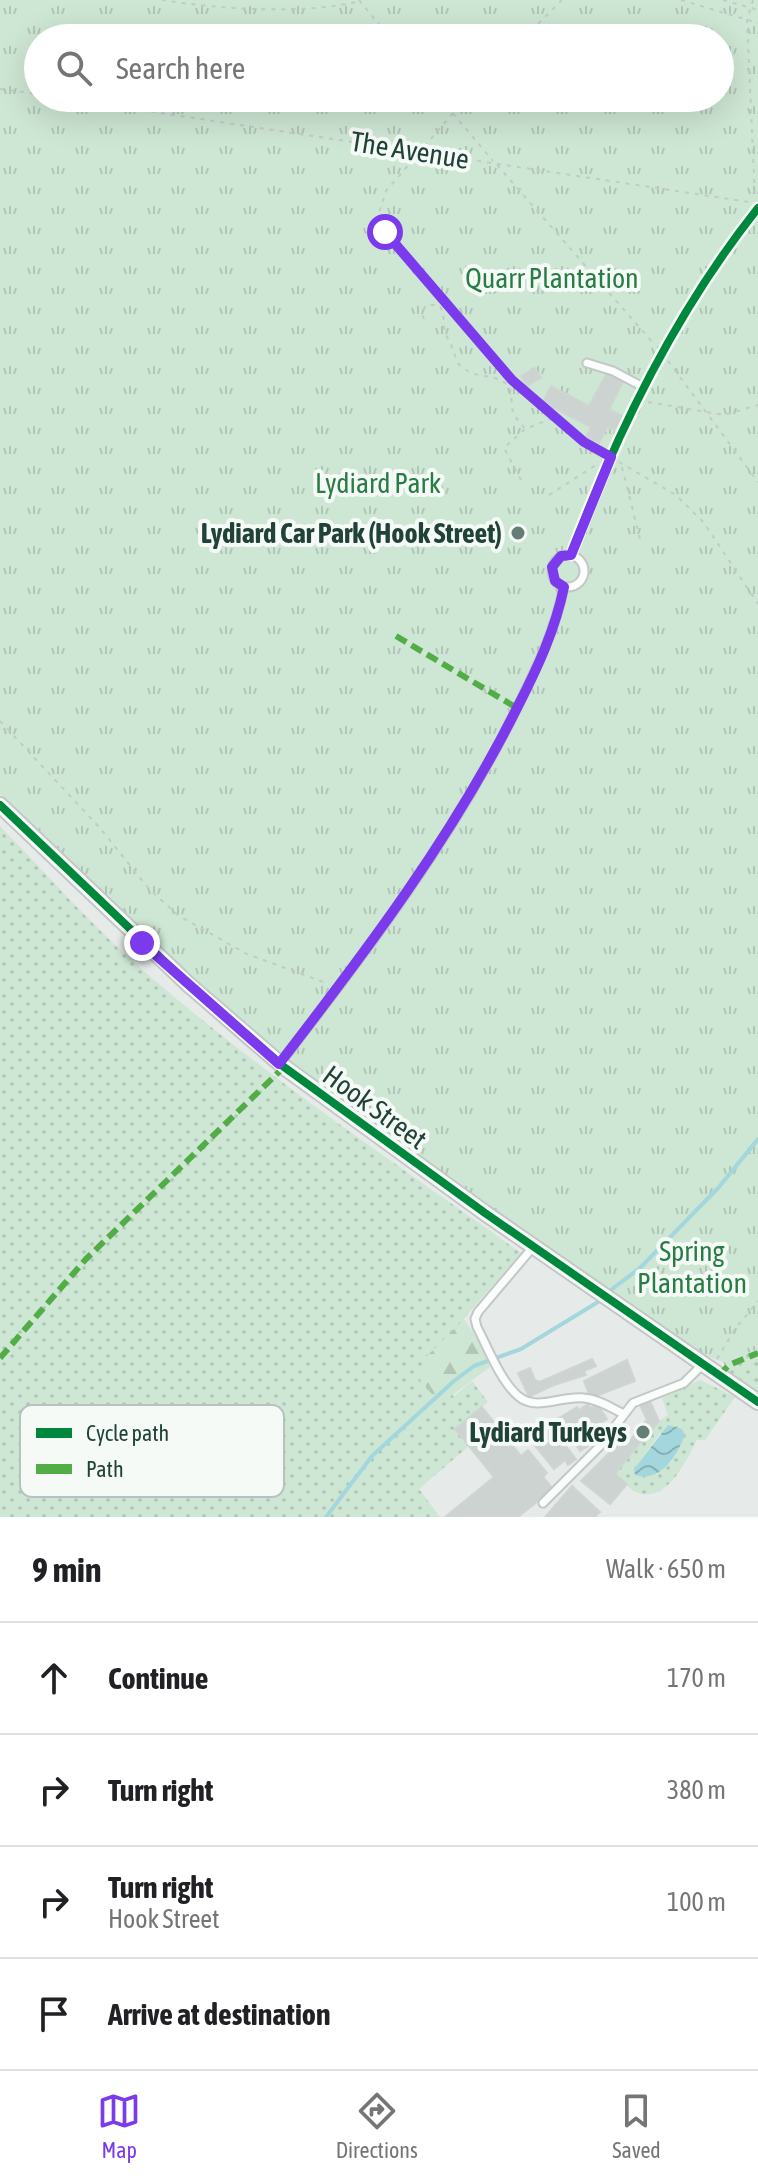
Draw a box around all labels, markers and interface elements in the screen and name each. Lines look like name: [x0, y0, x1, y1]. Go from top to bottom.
search box: [24, 24, 734, 112]
icon: search: [52, 46, 96, 90]
text: Search here: [116, 51, 245, 85]
street label: The Avenue: [349, 125, 471, 175]
route start: [367, 214, 403, 250]
park label: Quarr Plantation: [465, 262, 639, 294]
park label: Lydiard Park: [315, 467, 441, 499]
place label: Lydiard Car Park (Hook Street): [201, 517, 502, 549]
marker: Lydiard Car Park (Hook Street): [509, 524, 527, 542]
route end: [124, 925, 160, 961]
street label: Hook Street: [317, 1059, 433, 1155]
park label: Spring Plantation: [637, 1235, 747, 1299]
legend: [20, 1405, 284, 1497]
place label: Lydiard Turkeys: [469, 1416, 627, 1448]
text: Cycle path: [86, 1420, 169, 1446]
marker: Lydiard Turkeys: [634, 1423, 652, 1441]
text: Path: [86, 1456, 124, 1482]
text: 9 min: [32, 1550, 101, 1589]
text: Walk · 650 m: [606, 1554, 726, 1584]
icon: ahead: [32, 1656, 76, 1700]
text: Continue: [108, 1661, 208, 1695]
text: 170 m: [667, 1663, 726, 1693]
icon: right: [32, 1768, 76, 1812]
text: Turn right: [108, 1773, 214, 1807]
text: 380 m: [667, 1775, 726, 1805]
text: Turn right: [108, 1870, 214, 1904]
icon: right: [32, 1880, 76, 1924]
text: 100 m: [667, 1887, 726, 1917]
text: Hook Street: [108, 1904, 220, 1934]
icon: arrive: [32, 1992, 76, 2036]
text: Arrive at destination: [108, 1997, 330, 2031]
tab: Map: [97, 2089, 141, 2163]
tab: Directions: [336, 2089, 418, 2163]
tab: Saved: [612, 2089, 661, 2163]

